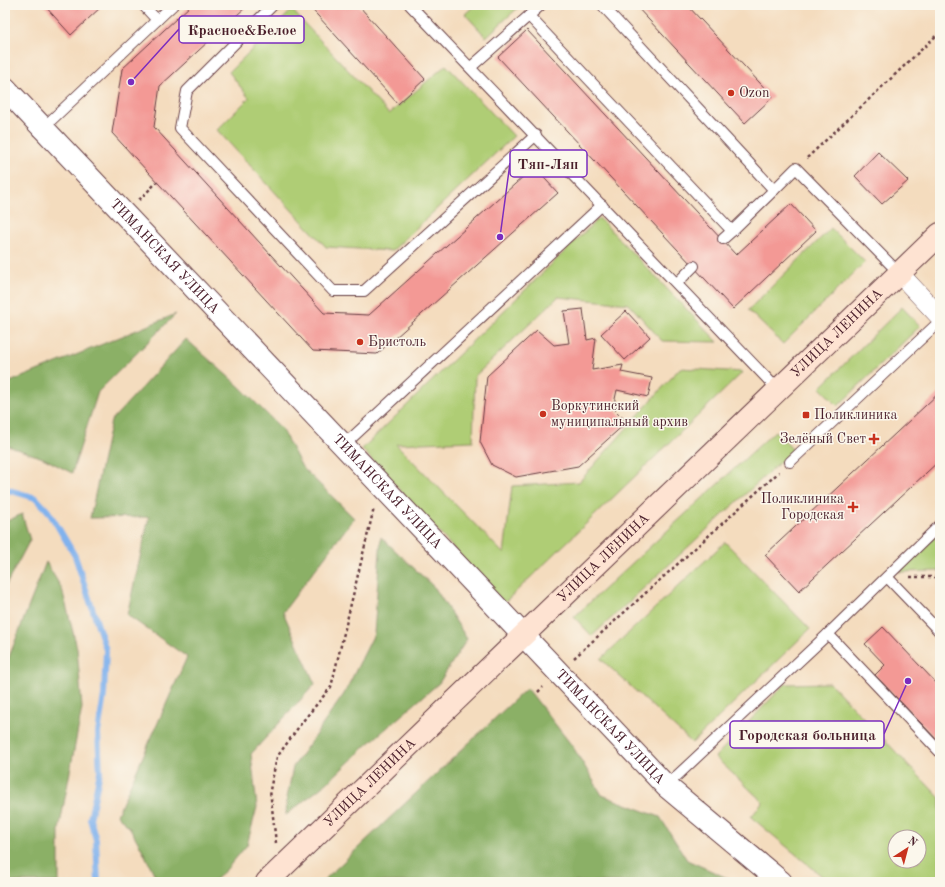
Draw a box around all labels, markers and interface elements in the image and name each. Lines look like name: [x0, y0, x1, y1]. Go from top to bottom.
callout: Красное&Белое: [179, 16, 304, 43]
text: Красное&Белое: [188, 24, 296, 39]
place label: Ozon: [739, 86, 770, 100]
marker: Ozon: [726, 88, 736, 98]
callout: Тяп-Ляп: [510, 150, 587, 177]
text: Тяп-Ляп: [518, 158, 578, 173]
street label: ТИМАНСКАЯ УЛИЦА: [107, 197, 222, 317]
street label: УЛИЦА ЛЕНИНА: [788, 286, 886, 380]
place label: Бристоль: [368, 335, 426, 349]
marker: Бристоль: [355, 337, 365, 347]
place label: Воркутинский муниципальный архив: [551, 399, 688, 429]
place label: Поликлиника: [814, 408, 897, 422]
marker: Воркутинский муниципальный архив: [538, 409, 548, 419]
marker: Поликлиника: [801, 410, 811, 420]
street label: ТИМАНСКАЯ УЛИЦА: [330, 432, 445, 552]
place label: Зелёный Свет: [780, 432, 866, 446]
marker: Зелёный Свет: [869, 434, 879, 444]
place label: Поликлиника Городская: [761, 492, 844, 522]
marker: Поликлиника Городская: [847, 501, 859, 513]
street label: УЛИЦА ЛЕНИНА: [555, 511, 652, 605]
street label: ТИМАНСКАЯ УЛИЦА: [553, 667, 668, 787]
callout: Городская больница: [730, 721, 884, 748]
text: Городская больница: [738, 729, 876, 744]
street label: УЛИЦА ЛЕНИНА: [321, 736, 419, 830]
north arrow: [887, 829, 927, 869]
text: N: [905, 835, 919, 849]

